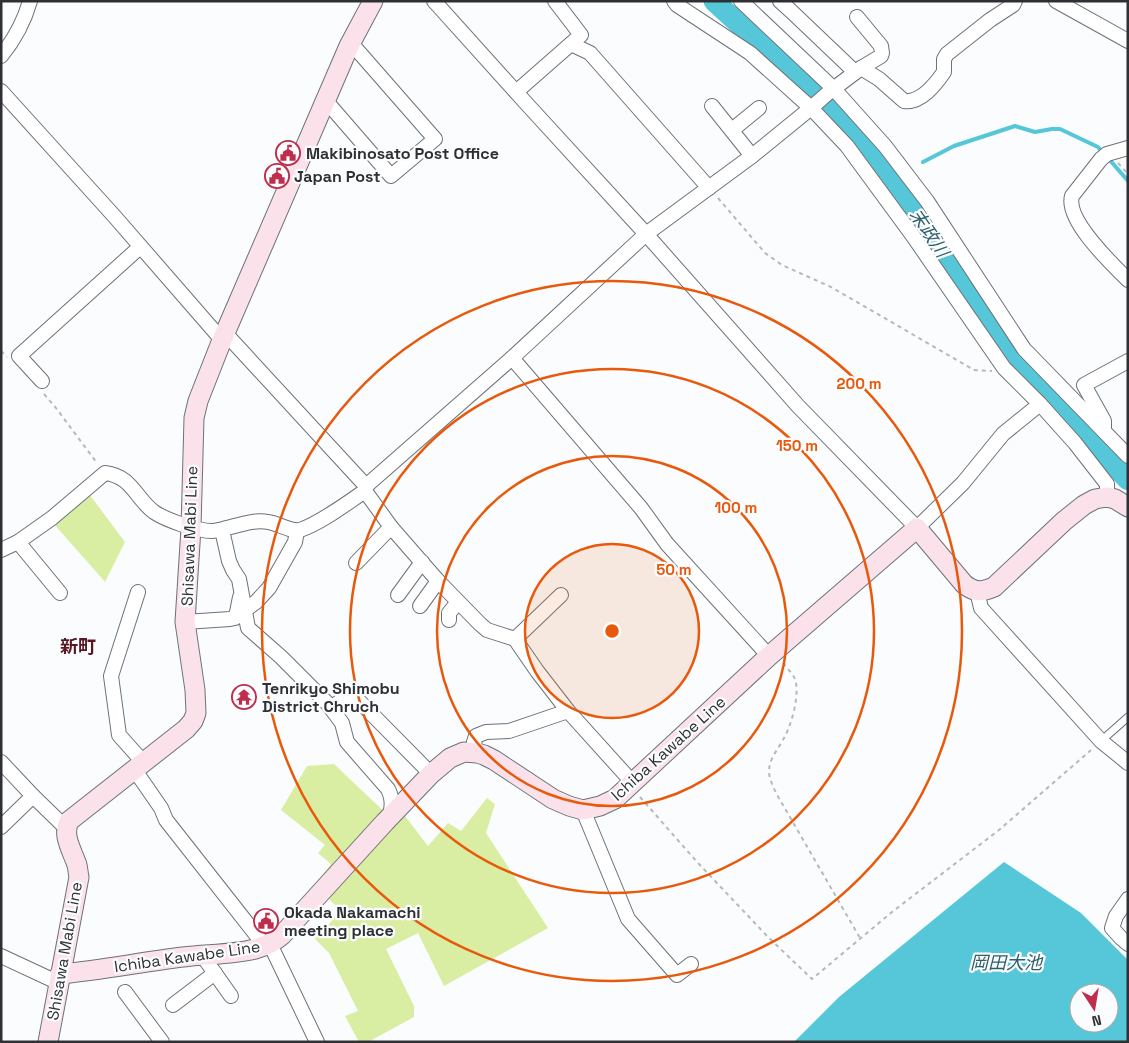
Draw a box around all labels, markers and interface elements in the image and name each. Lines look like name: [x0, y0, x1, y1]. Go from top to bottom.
public building icon: Makibinosato Post Office: [275, 140, 301, 166]
place label: Makibinosato Post Office: [306, 143, 499, 164]
public building icon: Japan Post: [264, 163, 290, 189]
place label: Japan Post: [294, 166, 381, 187]
water label: 末政川: [905, 204, 955, 263]
text: 200 m: [837, 374, 881, 393]
text: 150 m: [776, 436, 818, 455]
street label: Shisawa Mabi Line: [177, 466, 202, 606]
text: 100 m: [715, 498, 757, 517]
text: 50 m: [656, 560, 692, 579]
centre of rings: [603, 622, 621, 640]
district label: 新町: [60, 635, 96, 658]
place label: Tenrikyo Shimobu District Chruch: [262, 678, 400, 717]
temple icon: Tenrikyo Shimobu District Chruch: [231, 684, 257, 710]
street label: Ichiba Kawabe Line: [607, 691, 730, 805]
street label: Shisawa Mabi Line: [42, 880, 87, 1022]
place label: Okada Nakamachi meeting place: [284, 902, 421, 941]
public building icon: Okada Nakamachi meeting place: [253, 908, 279, 934]
street label: Ichiba Kawabe Line: [113, 936, 261, 977]
water label: 岡田大池: [970, 951, 1044, 974]
north arrow: [1069, 983, 1119, 1033]
text: N: [1090, 1011, 1103, 1030]

